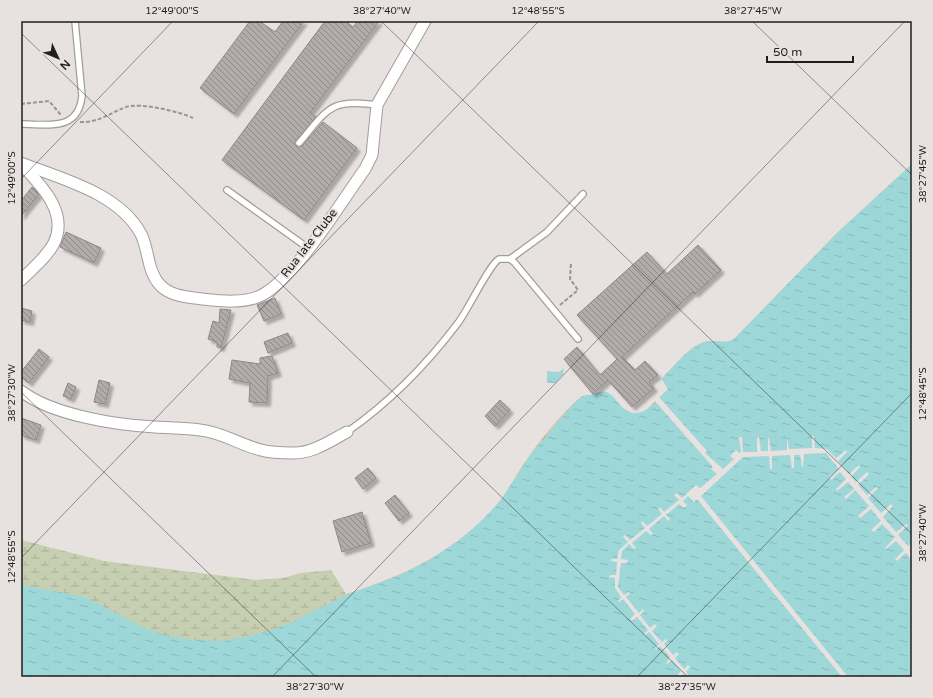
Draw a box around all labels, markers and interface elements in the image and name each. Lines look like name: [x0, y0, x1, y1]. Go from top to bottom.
text: 12°49'00"S: [145, 5, 199, 17]
text: 38°27'40"W: [353, 5, 411, 17]
text: 12°48'55"S: [511, 5, 565, 17]
text: 38°27'45"W: [724, 5, 782, 17]
north arrow: [38, 38, 78, 78]
scale bar: [767, 38, 853, 64]
text: 50 m: [773, 45, 802, 59]
text: N: [57, 57, 73, 72]
text: 38°27'45"W: [917, 145, 929, 203]
text: 12°49'00"S: [6, 151, 18, 205]
street label: Rua Iate Clube: [278, 206, 340, 280]
text: 38°27'30"W: [6, 364, 18, 422]
text: 12°48'45"S: [917, 367, 929, 421]
text: 38°27'40"W: [917, 504, 929, 562]
text: 12°48'55"S: [6, 530, 18, 584]
text: 38°27'30"W: [286, 681, 344, 693]
text: 38°27'35"W: [658, 681, 716, 693]

